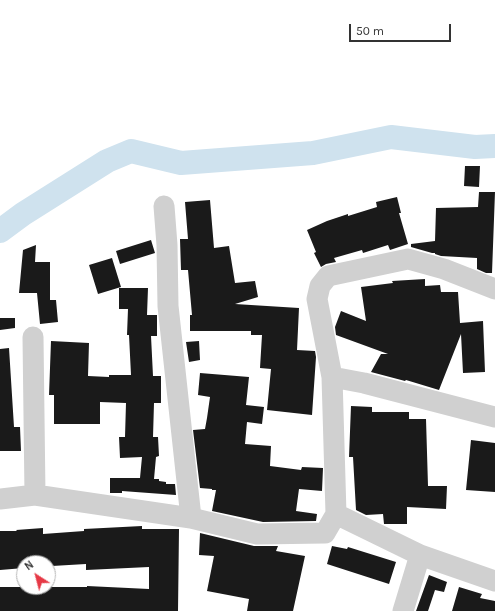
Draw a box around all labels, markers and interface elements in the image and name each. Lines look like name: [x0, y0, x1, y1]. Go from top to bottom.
scale bar: [351, 16, 453, 42]
text: 50 m: [356, 24, 384, 38]
north arrow: [16, 555, 56, 595]
text: N: [22, 558, 36, 573]

